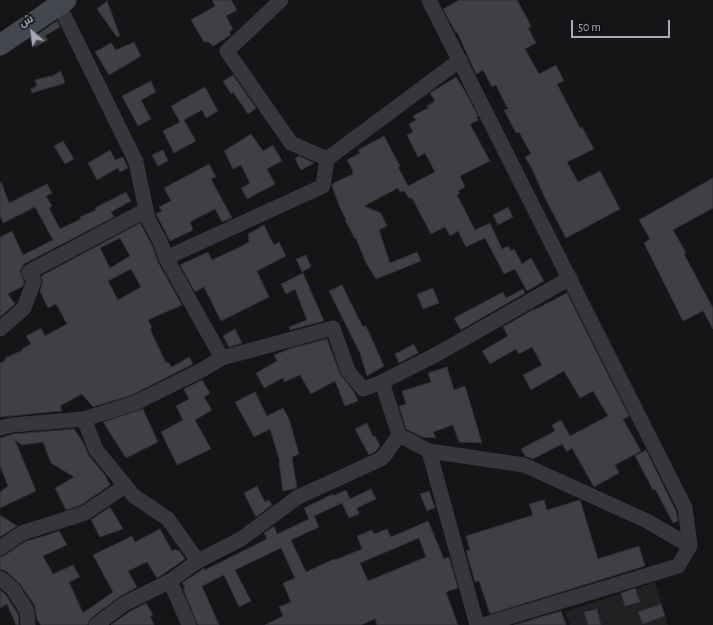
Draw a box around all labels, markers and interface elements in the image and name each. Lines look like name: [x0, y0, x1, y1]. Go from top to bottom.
north arrow: [12, 12, 52, 52]
scale bar: [573, 12, 672, 38]
text: ش: [17, 13, 35, 29]
text: 50 m: [578, 21, 601, 33]

